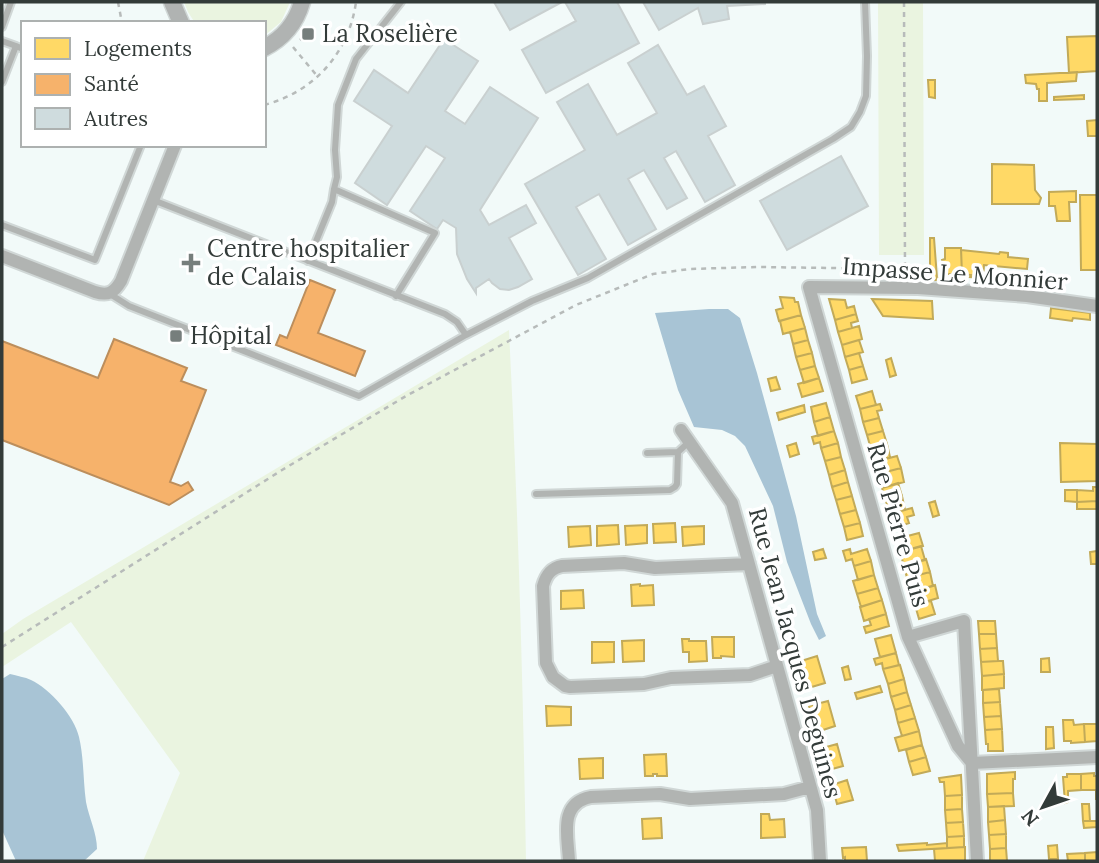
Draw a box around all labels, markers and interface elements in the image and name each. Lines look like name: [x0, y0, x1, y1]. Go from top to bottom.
place label: La Roselière: [322, 18, 458, 49]
legend: [21, 21, 266, 147]
marker: La Roselière: [300, 26, 316, 42]
text: Logements: [84, 35, 192, 62]
text: Santé: [84, 70, 139, 97]
text: Autres: [83, 105, 148, 132]
place label: Centre hospitalier de Calais: [207, 233, 410, 292]
street label: Impasse Le Monnier: [841, 250, 1069, 297]
marker: Centre hospitalier de Calais: [181, 253, 201, 273]
place label: Hôpital: [190, 320, 272, 351]
marker: Hôpital: [168, 328, 184, 344]
street label: Rue Pierre Puis: [860, 439, 937, 611]
street label: Rue Jean Jacques Deguines: [742, 504, 849, 802]
north arrow: [1008, 772, 1078, 842]
text: N: [1016, 804, 1044, 831]

